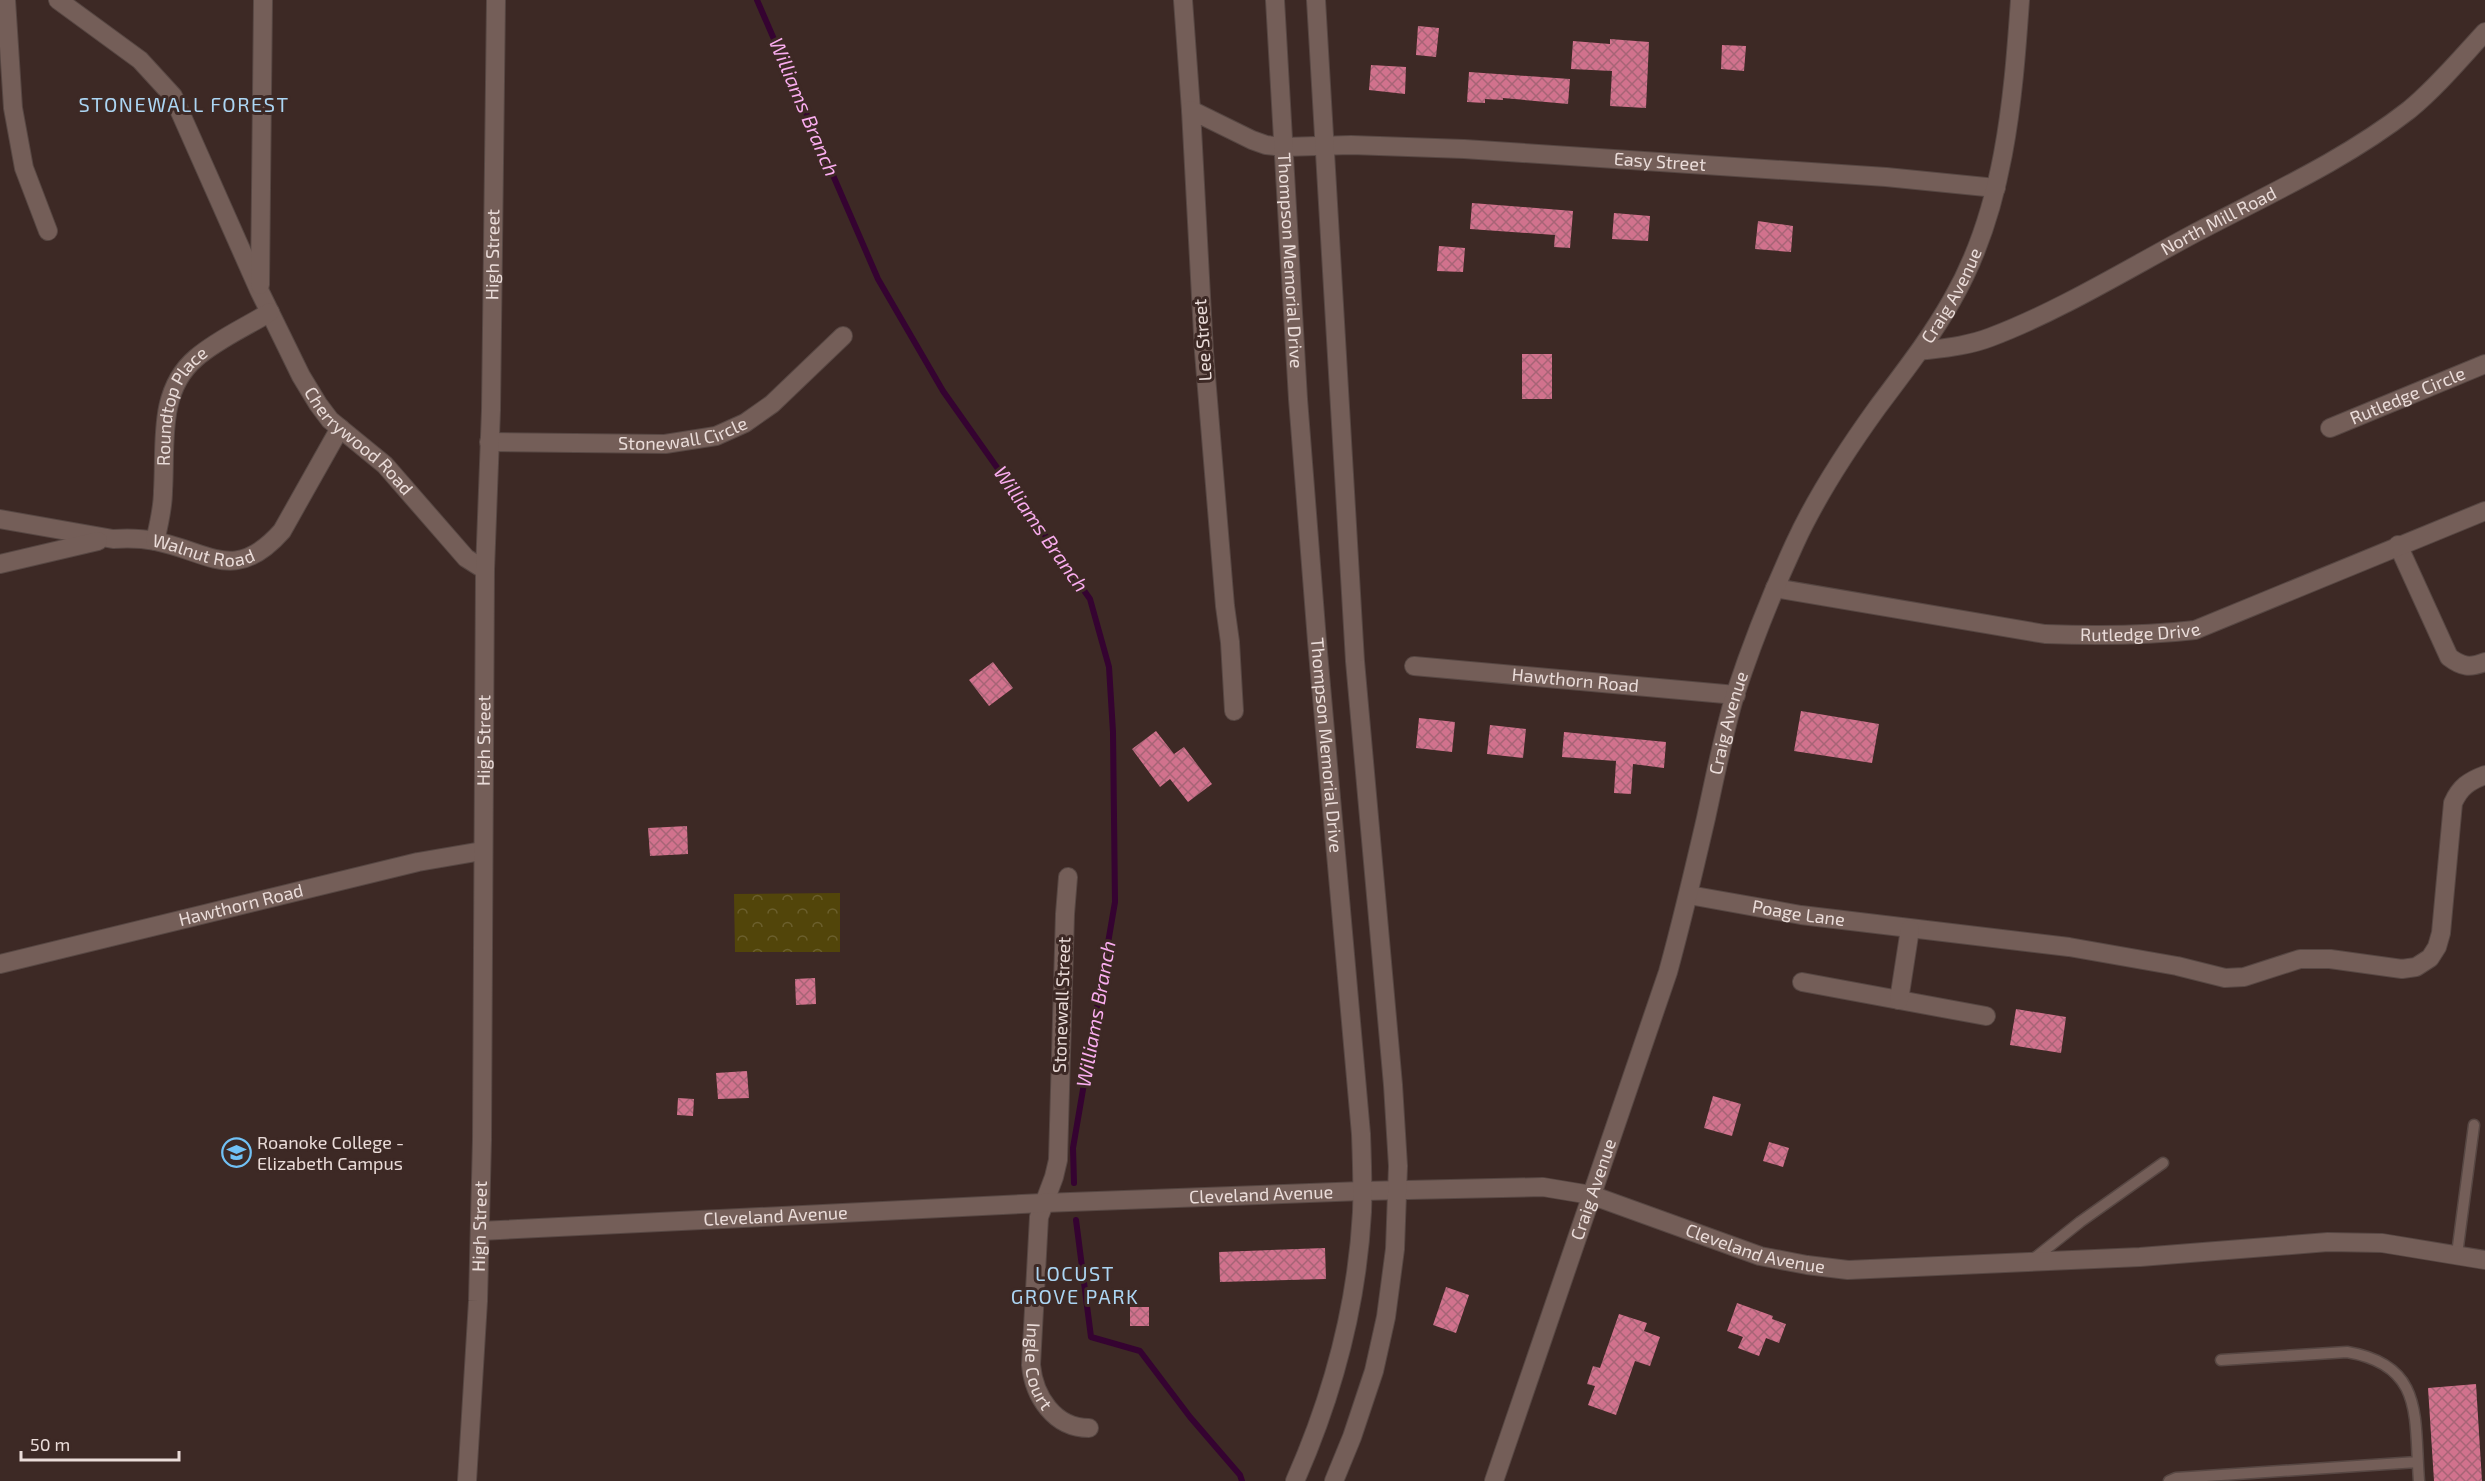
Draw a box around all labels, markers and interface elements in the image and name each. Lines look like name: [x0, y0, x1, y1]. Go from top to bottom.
water label: Williams Branch: [765, 34, 845, 180]
district label: STONEWALL FOREST: [78, 92, 290, 116]
street label: Easy Street: [1613, 147, 1707, 175]
street label: Thompson Memorial Drive: [1274, 152, 1308, 369]
street label: North Mill Road: [2157, 181, 2280, 260]
street label: High Street: [480, 209, 503, 300]
street label: Craig Avenue: [1916, 244, 1986, 347]
street label: Lee Street: [1188, 298, 1216, 382]
street label: Roundtop Place: [152, 341, 211, 466]
street label: Rutledge Circle: [2346, 361, 2468, 429]
street label: Cherrywood Road: [300, 383, 418, 499]
street label: Stonewall Circle: [618, 411, 750, 454]
water label: Williams Branch: [989, 461, 1094, 596]
street label: Walnut Road: [150, 529, 258, 571]
street label: Rutledge Drive: [2080, 617, 2203, 645]
street label: Thompson Memorial Drive: [1307, 637, 1348, 854]
street label: Hawthorn Road: [1511, 663, 1640, 696]
street label: Craig Avenue: [1704, 668, 1752, 777]
street label: High Street: [472, 695, 494, 786]
street label: Hawthorn Road: [176, 878, 305, 930]
street label: Poage Lane: [1750, 894, 1846, 930]
street label: Stonewall Street: [1048, 936, 1074, 1073]
water label: Williams Branch: [1070, 939, 1120, 1089]
place label: Roanoke College - Elizabeth Campus: [257, 1131, 404, 1174]
street label: Craig Avenue: [1565, 1136, 1620, 1243]
school or university icon: Roanoke College - Elizabeth Campus: [220, 1137, 252, 1169]
street label: High Street: [467, 1180, 491, 1272]
street label: Cleveland Avenue: [1189, 1180, 1334, 1208]
street label: Cleveland Avenue: [703, 1201, 848, 1230]
street label: Cleveland Avenue: [1683, 1218, 1826, 1277]
district label: LOCUST GROVE PARK: [1011, 1261, 1139, 1308]
street label: Ingle Court: [1021, 1322, 1058, 1414]
scale bar: [21, 1424, 178, 1462]
text: 50 m: [30, 1433, 70, 1455]

